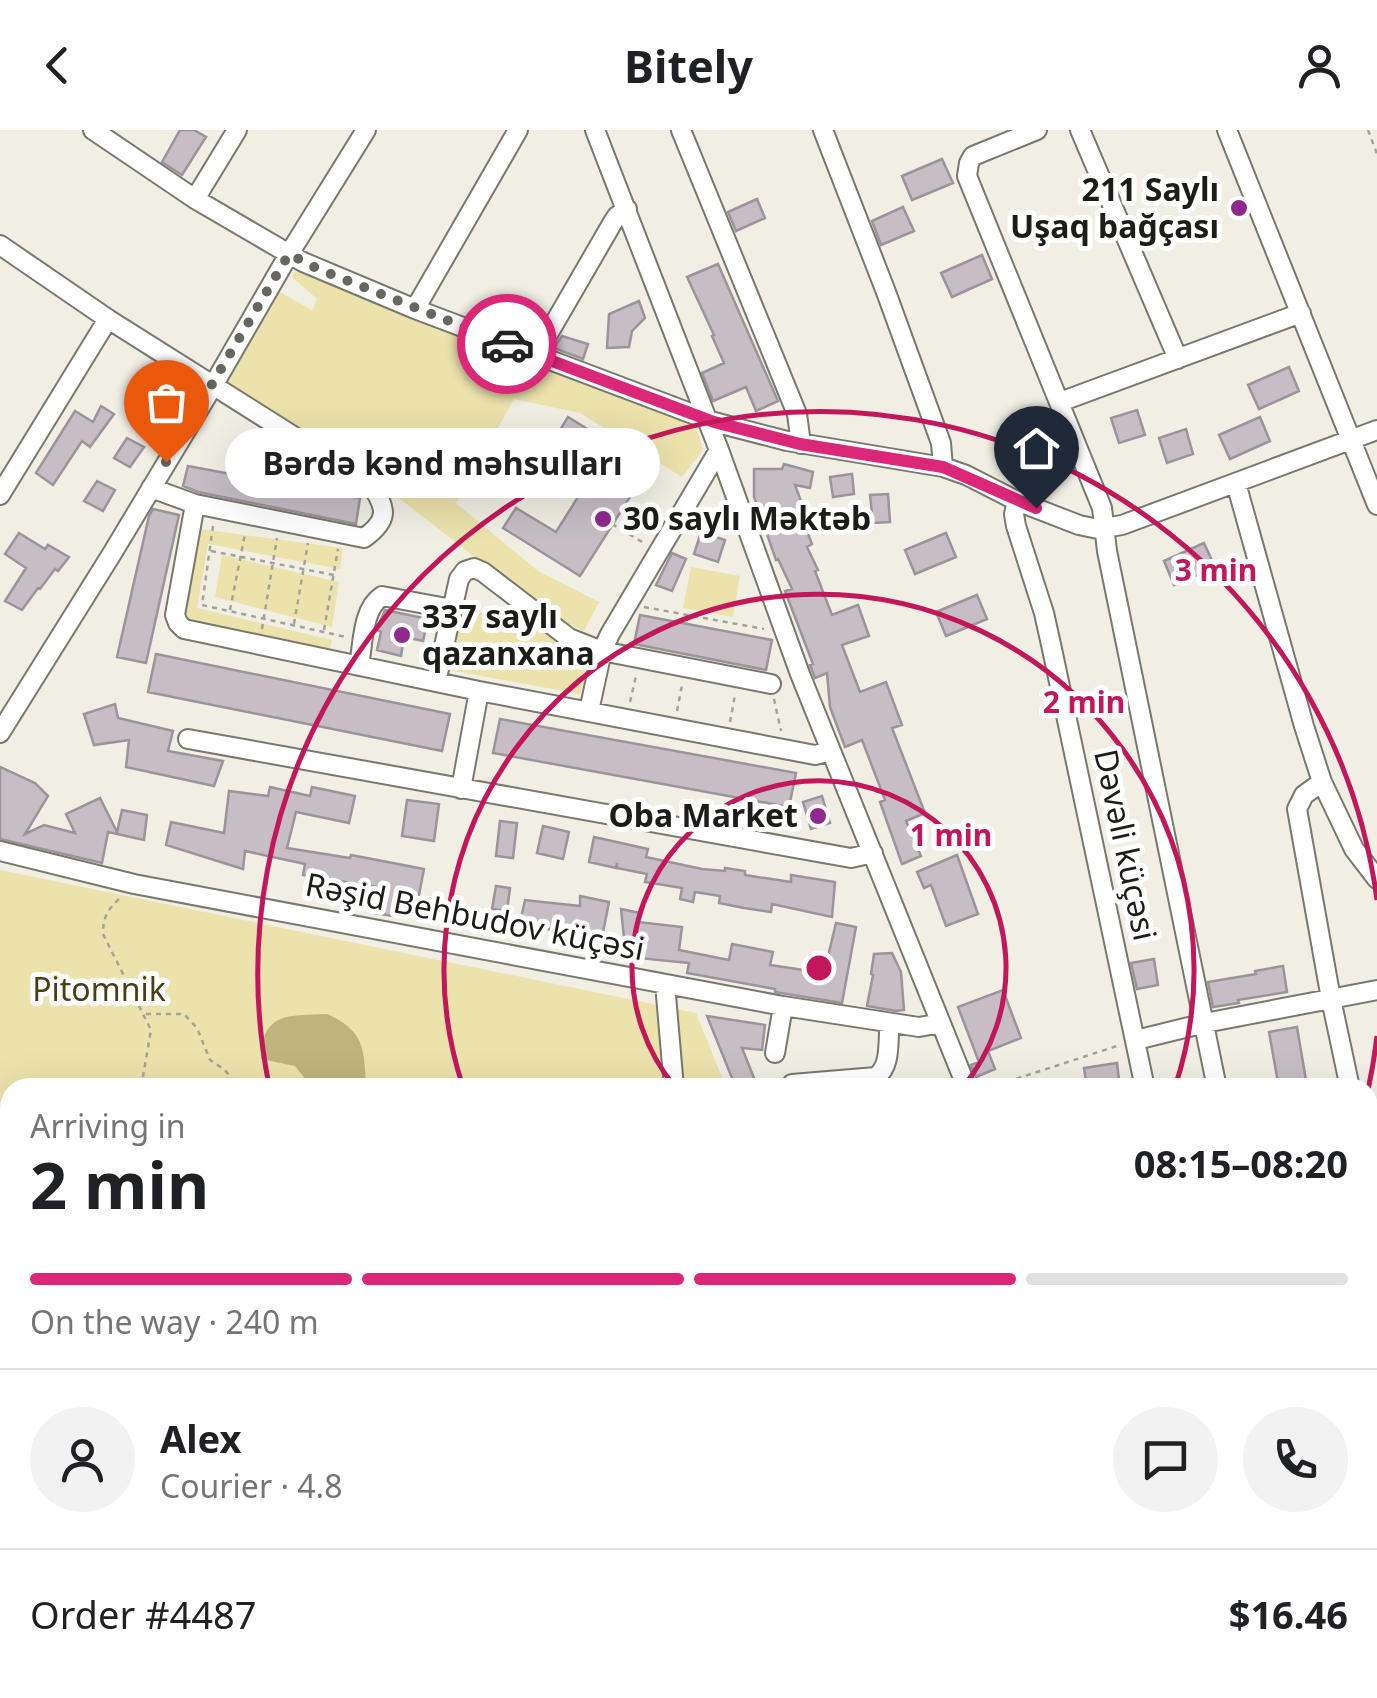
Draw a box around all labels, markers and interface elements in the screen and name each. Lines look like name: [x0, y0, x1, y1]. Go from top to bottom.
text: Bitely: [624, 35, 753, 96]
icon: back: [30, 38, 85, 93]
icon: person: [1292, 38, 1347, 93]
place label: 211 Saylı Uşaq bağçası: [1010, 167, 1219, 247]
marker: 211 Saylı Uşaq bağçası: [1228, 197, 1250, 219]
courier: [457, 294, 557, 394]
icon: car: [480, 317, 535, 372]
pin: [124, 360, 209, 463]
icon: bag: [139, 375, 194, 430]
pin: [994, 406, 1079, 509]
icon: home: [1009, 421, 1064, 476]
callout: Bərdə kənd məhsulları: [226, 427, 661, 497]
text: Bərdə kənd məhsulları: [262, 441, 623, 484]
place label: 30 saylı Məktəb: [623, 496, 871, 539]
marker: 30 saylı Məktəb: [592, 508, 614, 530]
text: 3 min: [1175, 549, 1257, 590]
place label: 337 saylı qazanxana: [422, 594, 595, 674]
marker: 337 saylı qazanxana: [391, 624, 413, 646]
text: 2 min: [1043, 681, 1125, 722]
street label: Dəvəli küçəsi: [1085, 745, 1168, 944]
place label: Oba Market: [608, 793, 798, 836]
marker: Oba Market: [807, 805, 829, 827]
text: 1 min: [910, 814, 992, 855]
street label: Rəşid Behbudov küçəsi: [302, 862, 648, 969]
centre of rings: [801, 950, 837, 986]
park label: Pitomnik: [32, 967, 166, 1010]
text: Arriving in: [30, 1104, 185, 1147]
text: 08:15–08:20: [1134, 1137, 1348, 1189]
text: 2 min: [30, 1140, 209, 1228]
text: On the way · 240 m: [30, 1300, 319, 1343]
button: person: [30, 1407, 135, 1512]
button: chat: [1113, 1407, 1218, 1512]
button: phone: [1243, 1407, 1348, 1512]
text: Alex: [160, 1412, 242, 1464]
text: Courier · 4.8: [160, 1464, 343, 1507]
text: Order #4487: [30, 1588, 256, 1640]
text: $16.46: [1229, 1588, 1348, 1640]

